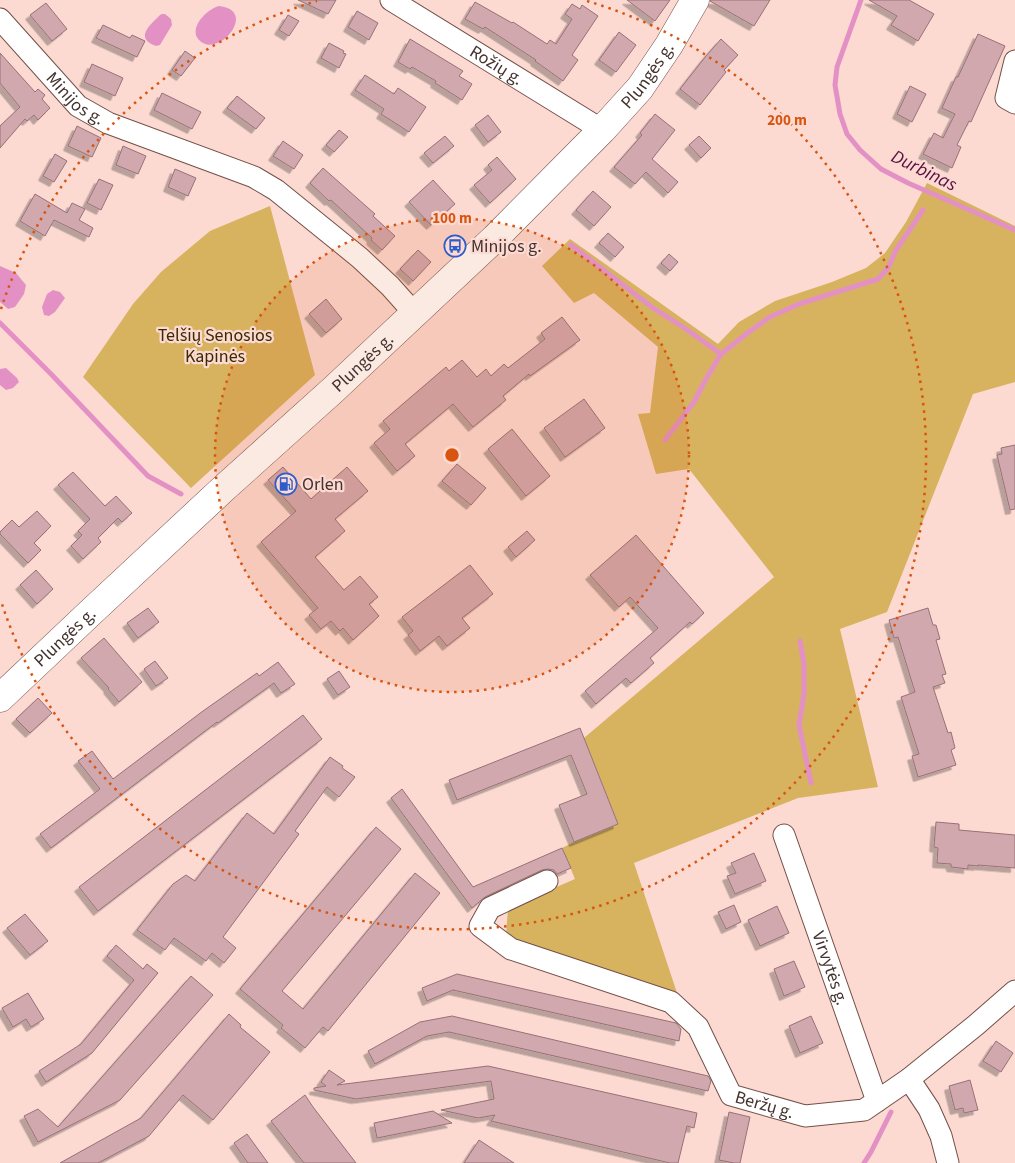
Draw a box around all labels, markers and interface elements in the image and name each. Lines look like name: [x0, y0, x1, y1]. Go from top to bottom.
street label: Plungės g.: [615, 37, 680, 114]
street label: Rožių g.: [465, 39, 528, 91]
street label: Minijos g.: [41, 66, 109, 131]
text: 200 m: [767, 110, 807, 131]
water label: Durbinas: [887, 143, 962, 199]
text: 100 m: [432, 208, 472, 229]
bus stop icon: Minijos g.: [443, 234, 467, 258]
place label: Minijos g.: [471, 234, 542, 259]
park label: Telšių Senosios Kapinės: [158, 323, 272, 369]
street label: Plungės g.: [326, 327, 399, 398]
centre of rings: [443, 446, 461, 464]
fuel station icon: Orlen: [274, 472, 298, 496]
place label: Orlen: [302, 472, 344, 497]
street label: Plungės g.: [28, 601, 101, 672]
street label: Virvytės g.: [806, 928, 855, 1008]
street label: Beržų g.: [732, 1084, 797, 1125]

